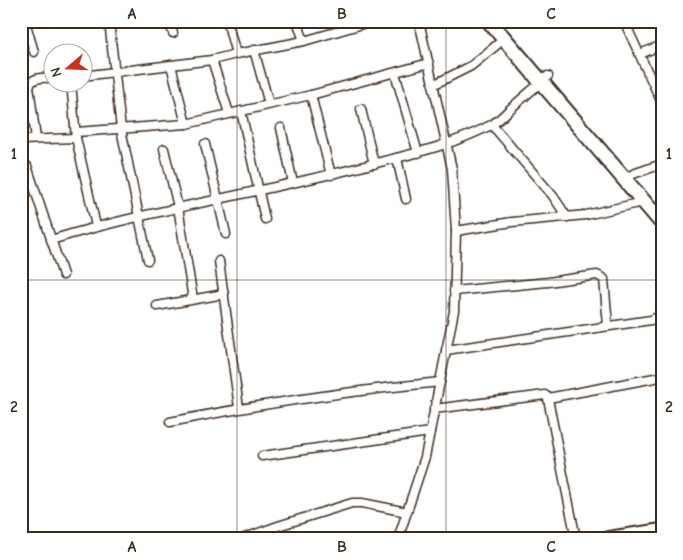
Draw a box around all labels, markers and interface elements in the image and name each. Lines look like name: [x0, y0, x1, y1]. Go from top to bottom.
text: A: [128, 5, 137, 23]
text: B: [337, 5, 347, 23]
text: C: [546, 5, 556, 23]
north arrow: [42, 42, 92, 92]
text: N: [47, 65, 66, 79]
text: 1: [11, 145, 17, 163]
text: 1: [666, 145, 672, 163]
text: 2: [10, 398, 18, 416]
text: 2: [665, 398, 673, 416]
text: A: [128, 538, 137, 556]
text: B: [337, 538, 347, 556]
text: C: [546, 538, 556, 556]

